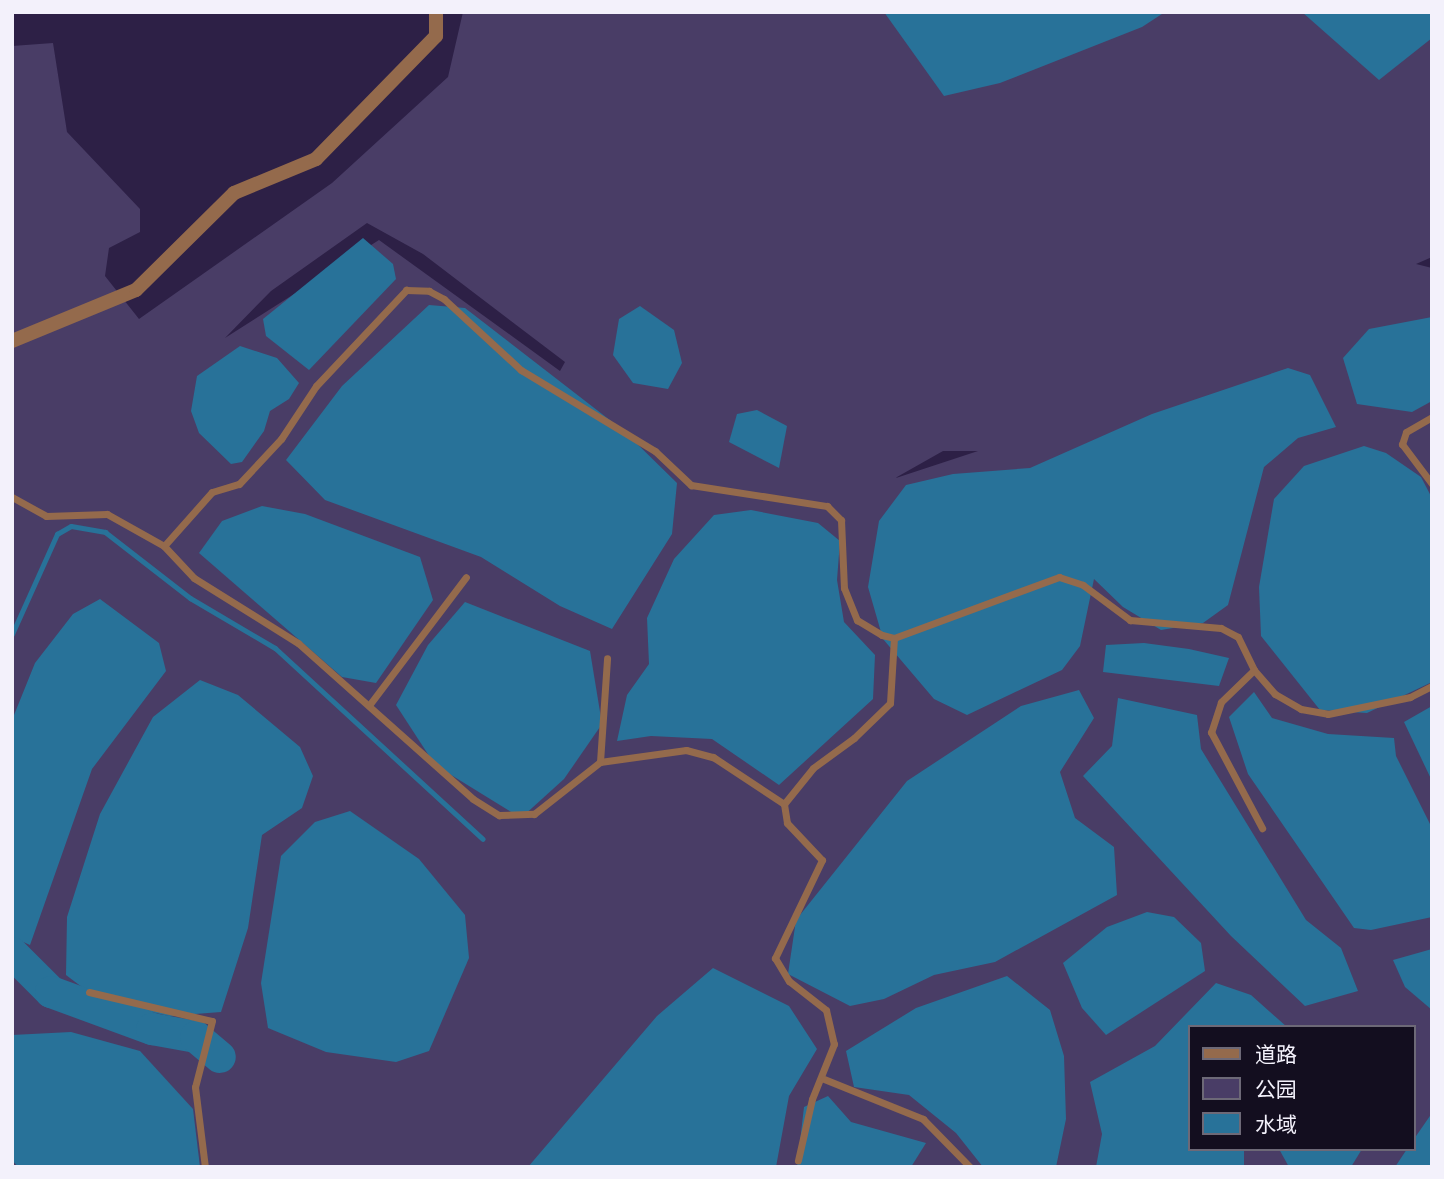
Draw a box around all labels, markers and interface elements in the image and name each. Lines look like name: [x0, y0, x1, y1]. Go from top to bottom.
legend: [1188, 1025, 1416, 1151]
text: 道路: [1255, 1041, 1297, 1069]
text: 公园: [1255, 1076, 1297, 1104]
text: 水域: [1255, 1111, 1297, 1139]

